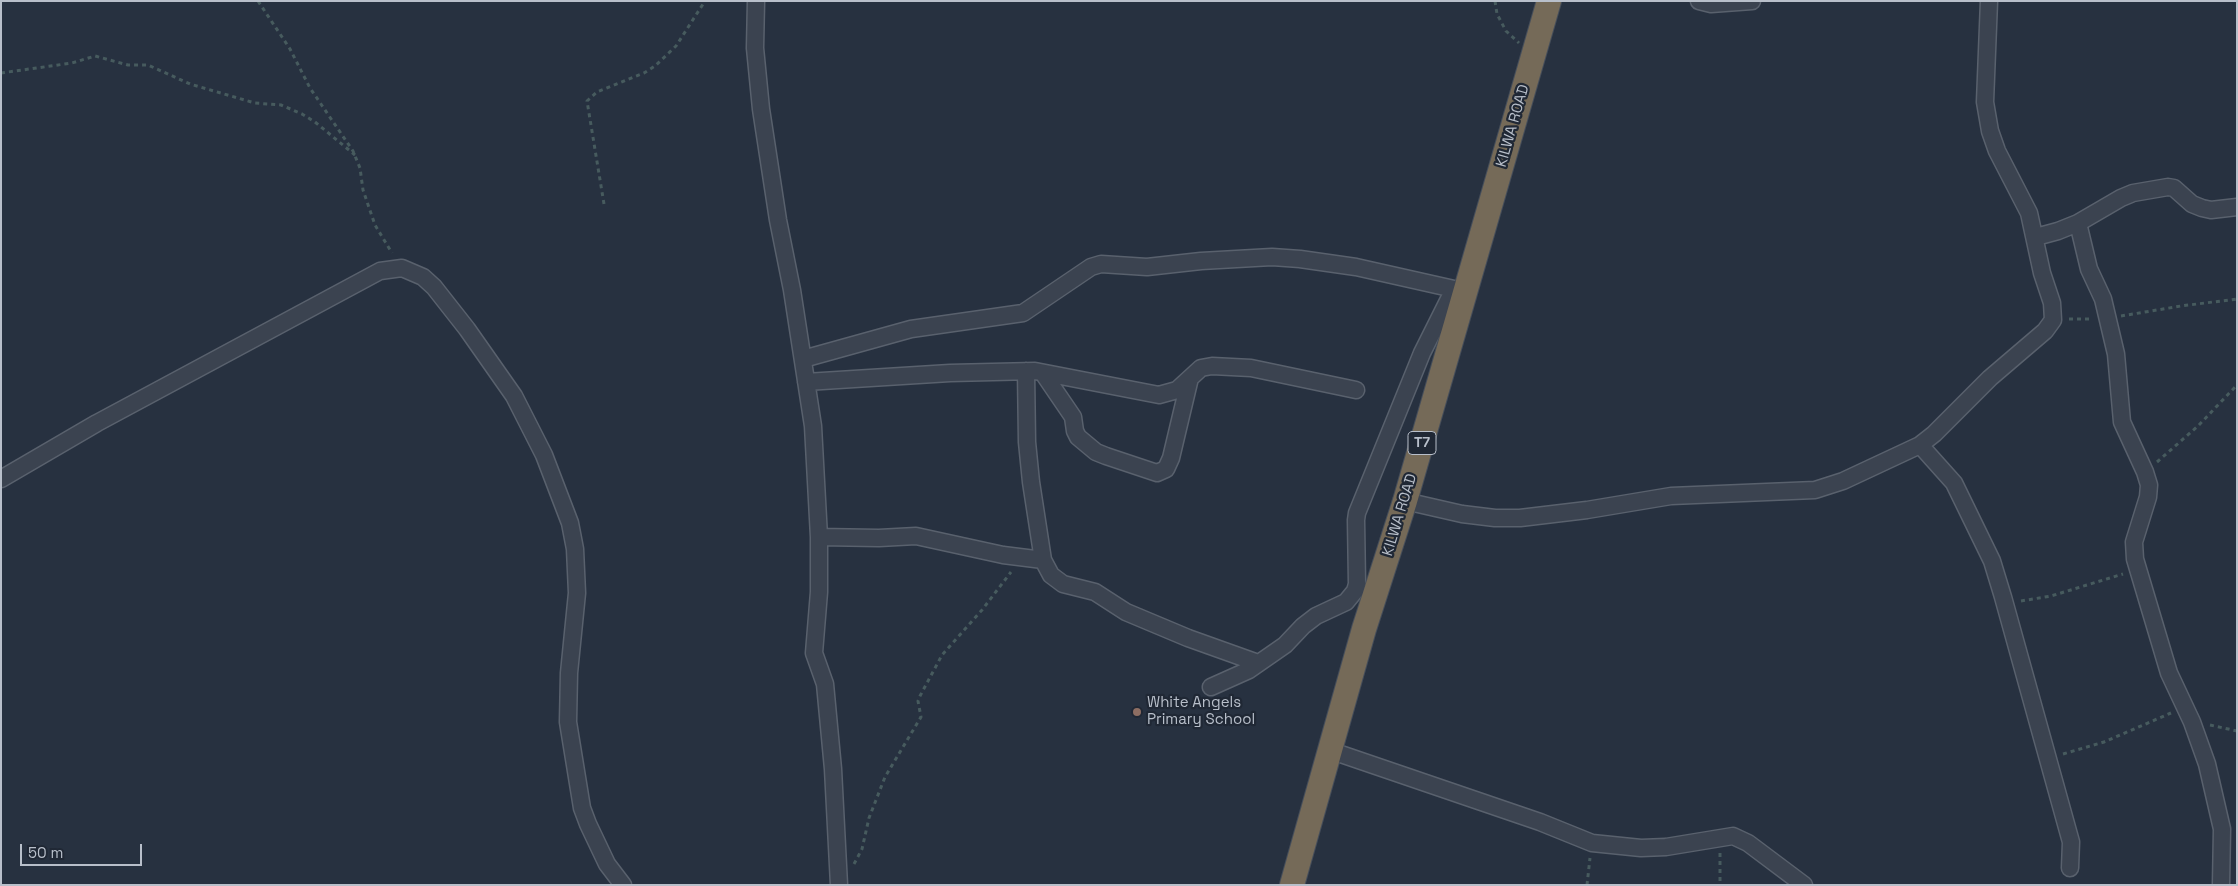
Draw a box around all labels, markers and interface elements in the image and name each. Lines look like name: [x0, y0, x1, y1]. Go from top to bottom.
street label: KILWA ROAD: [1493, 83, 1533, 169]
road number: T7: [1408, 432, 1436, 454]
street label: KILWA ROAD: [1379, 472, 1421, 558]
place label: White Angels Primary School: [1147, 694, 1255, 729]
marker: White Angels Primary School: [1131, 706, 1143, 718]
scale bar: [22, 834, 145, 866]
text: 50 m: [28, 843, 63, 862]

